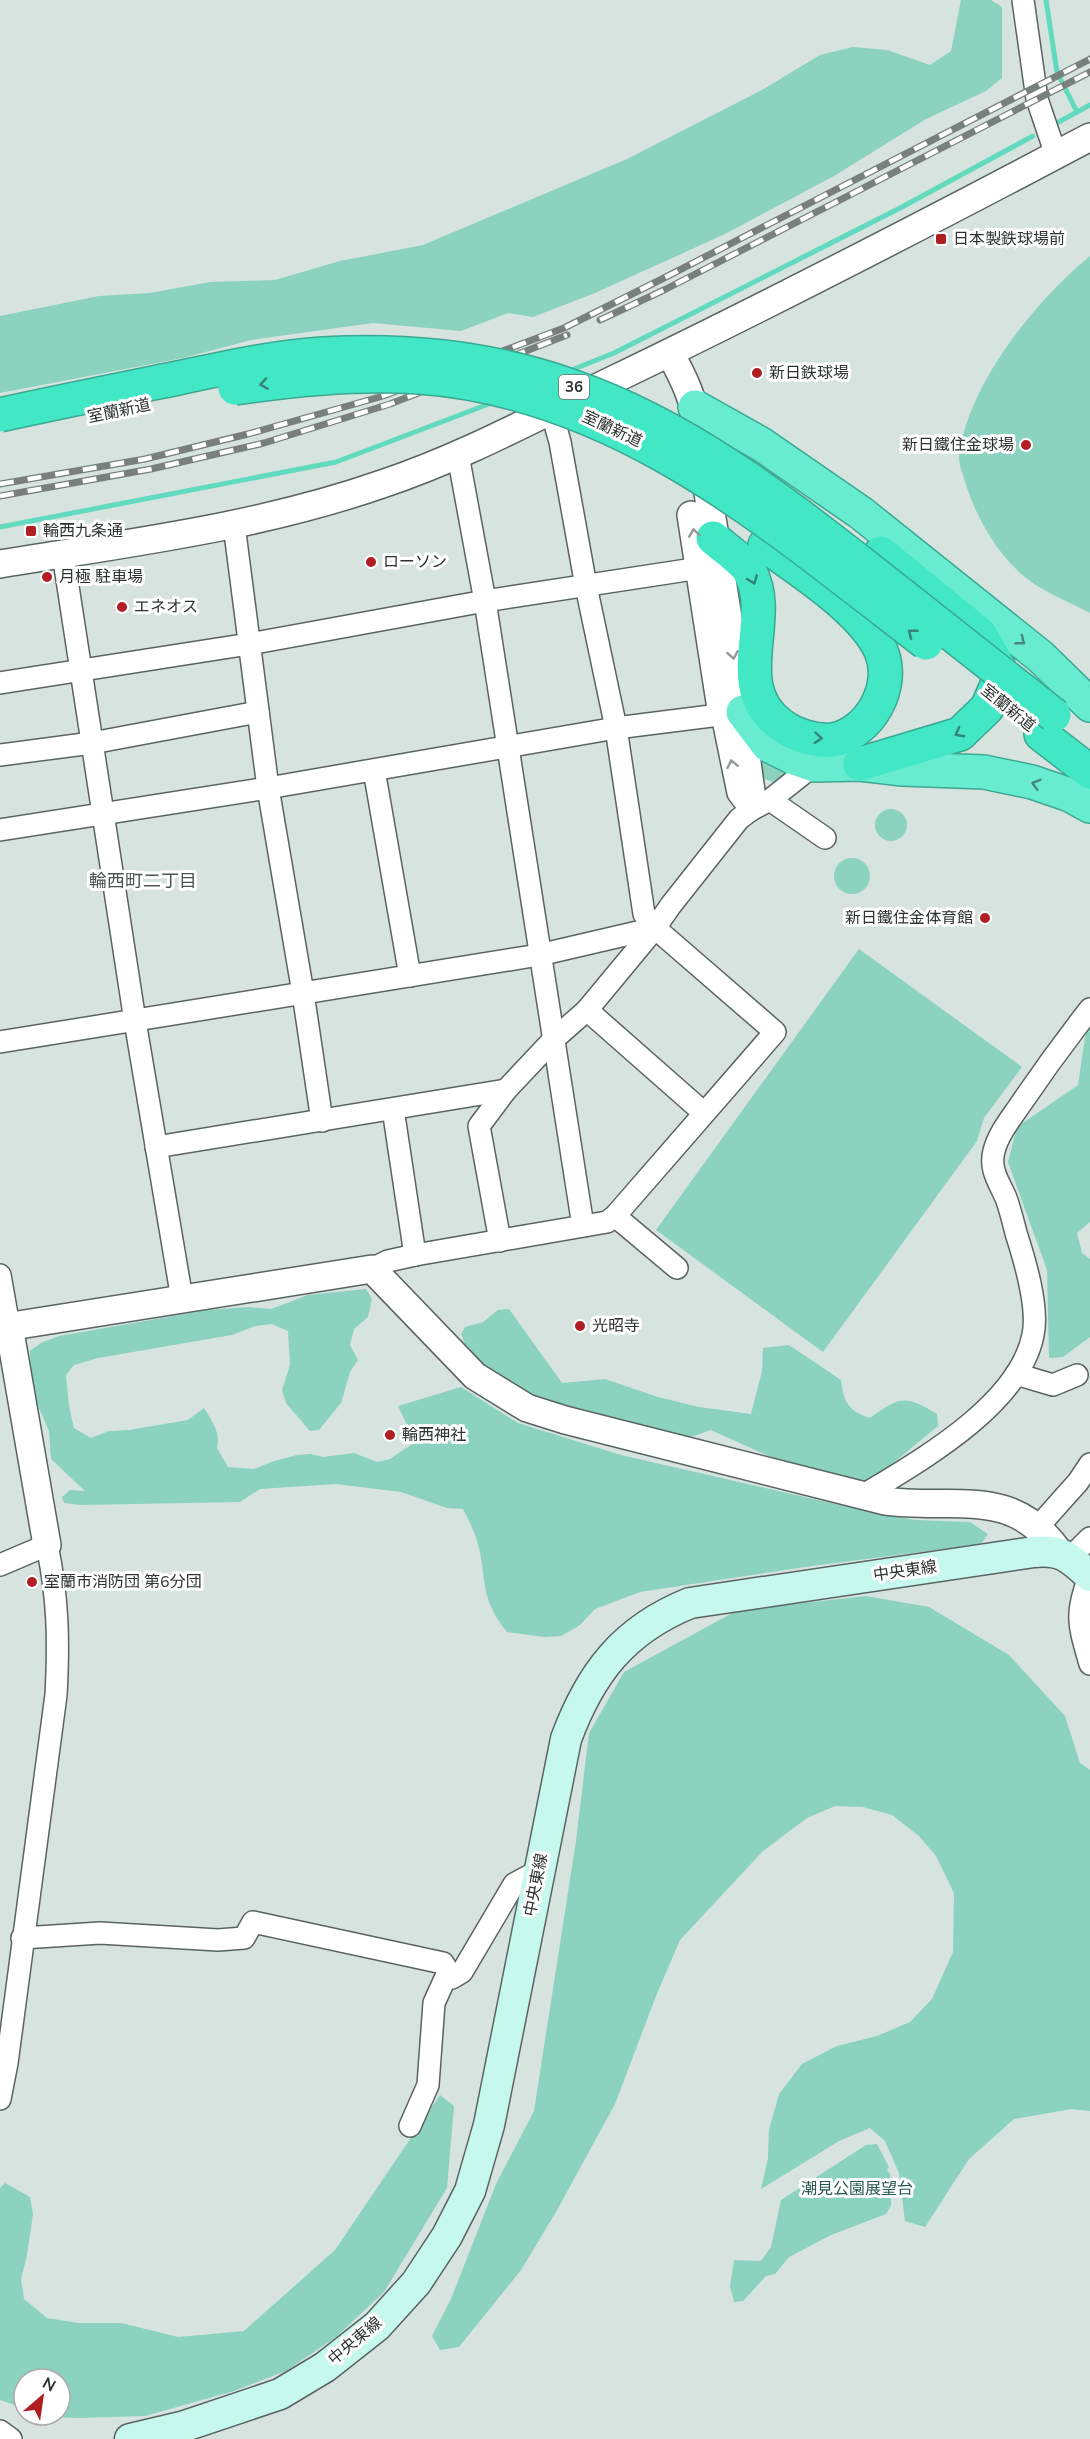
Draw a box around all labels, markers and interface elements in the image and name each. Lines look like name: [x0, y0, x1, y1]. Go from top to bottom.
place label: 日本製鉄球場前: [953, 228, 1065, 250]
marker: 日本製鉄球場前: [934, 232, 948, 246]
place label: 新日鉄球場: [769, 362, 849, 384]
marker: 新日鉄球場: [750, 366, 764, 380]
road number: 36: [559, 375, 589, 399]
one-way arrow: [260, 377, 269, 389]
street label: 室蘭新道: [85, 394, 153, 428]
street label: 室蘭新道: [578, 406, 646, 452]
place label: 新日鐵住金球場: [902, 434, 1014, 456]
marker: 新日鐵住金球場: [1019, 438, 1033, 452]
place label: 輪西九条通: [43, 520, 123, 542]
marker: 輪西九条通: [24, 524, 38, 538]
one-way arrow: [688, 528, 701, 537]
place label: ローソン: [383, 551, 447, 573]
marker: ローソン: [364, 555, 378, 569]
place label: 月極 駐車場: [59, 566, 143, 588]
marker: 月極 駐車場: [40, 570, 54, 584]
one-way arrow: [746, 573, 758, 584]
place label: エネオス: [134, 596, 198, 618]
marker: エネオス: [115, 600, 129, 614]
one-way arrow: [908, 629, 919, 640]
one-way arrow: [1015, 634, 1026, 645]
one-way arrow: [726, 649, 739, 659]
street label: 室蘭新道: [976, 679, 1040, 737]
one-way arrow: [955, 726, 965, 737]
one-way arrow: [813, 731, 822, 744]
one-way arrow: [726, 760, 739, 770]
one-way arrow: [1031, 779, 1042, 791]
district label: 輪西町二丁目: [89, 869, 197, 893]
place label: 新日鐵住金体育館: [845, 907, 973, 929]
marker: 新日鐵住金体育館: [978, 911, 992, 925]
place label: 光昭寺: [592, 1315, 640, 1337]
marker: 光昭寺: [573, 1319, 587, 1333]
place label: 輪西神社: [402, 1424, 466, 1446]
marker: 輪西神社: [383, 1428, 397, 1442]
street label: 中央東線: [872, 1556, 938, 1586]
place label: 室蘭市消防団 第6分団: [44, 1571, 202, 1593]
marker: 室蘭市消防団 第6分団: [25, 1575, 39, 1589]
street label: 中央東線: [519, 1851, 553, 1919]
park label: 潮見公園展望台: [801, 2178, 913, 2200]
street label: 中央東線: [323, 2312, 387, 2370]
north arrow: [12, 2367, 72, 2427]
text: N: [38, 2372, 59, 2397]

